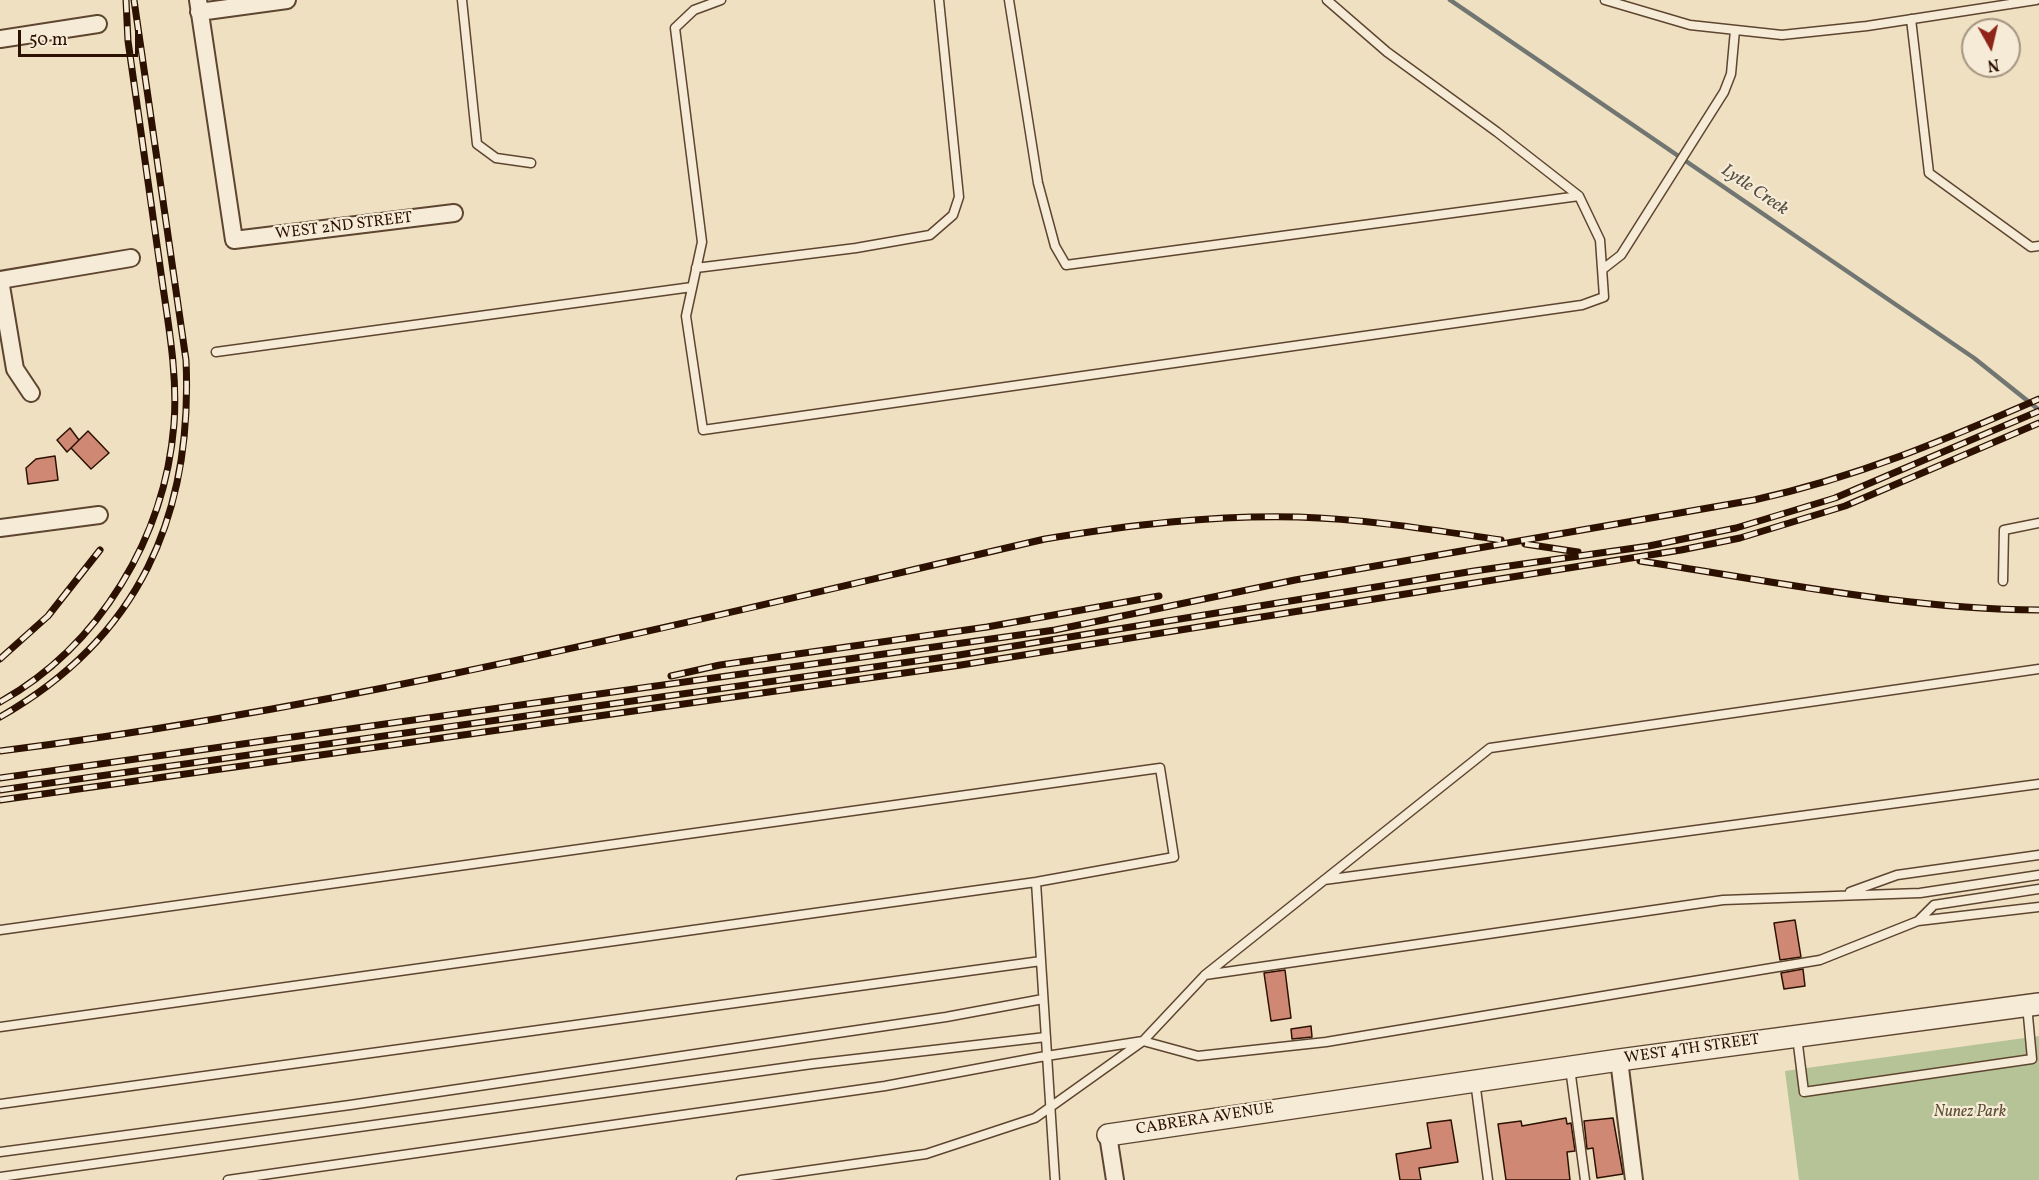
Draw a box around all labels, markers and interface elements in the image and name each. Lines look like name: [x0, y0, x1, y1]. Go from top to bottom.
scale bar: [21, 18, 141, 56]
north arrow: [1961, 18, 2021, 78]
text: 50 m: [29, 28, 68, 53]
text: N: [1986, 52, 2001, 76]
water label: Lytle Creek: [1716, 161, 1792, 221]
street label: WEST 2ND STREET: [274, 209, 414, 245]
street label: WEST 4TH STREET: [1623, 1031, 1761, 1069]
street label: CABRERA AVENUE: [1135, 1100, 1275, 1140]
park label: Nunez Park: [1934, 1103, 2006, 1123]

